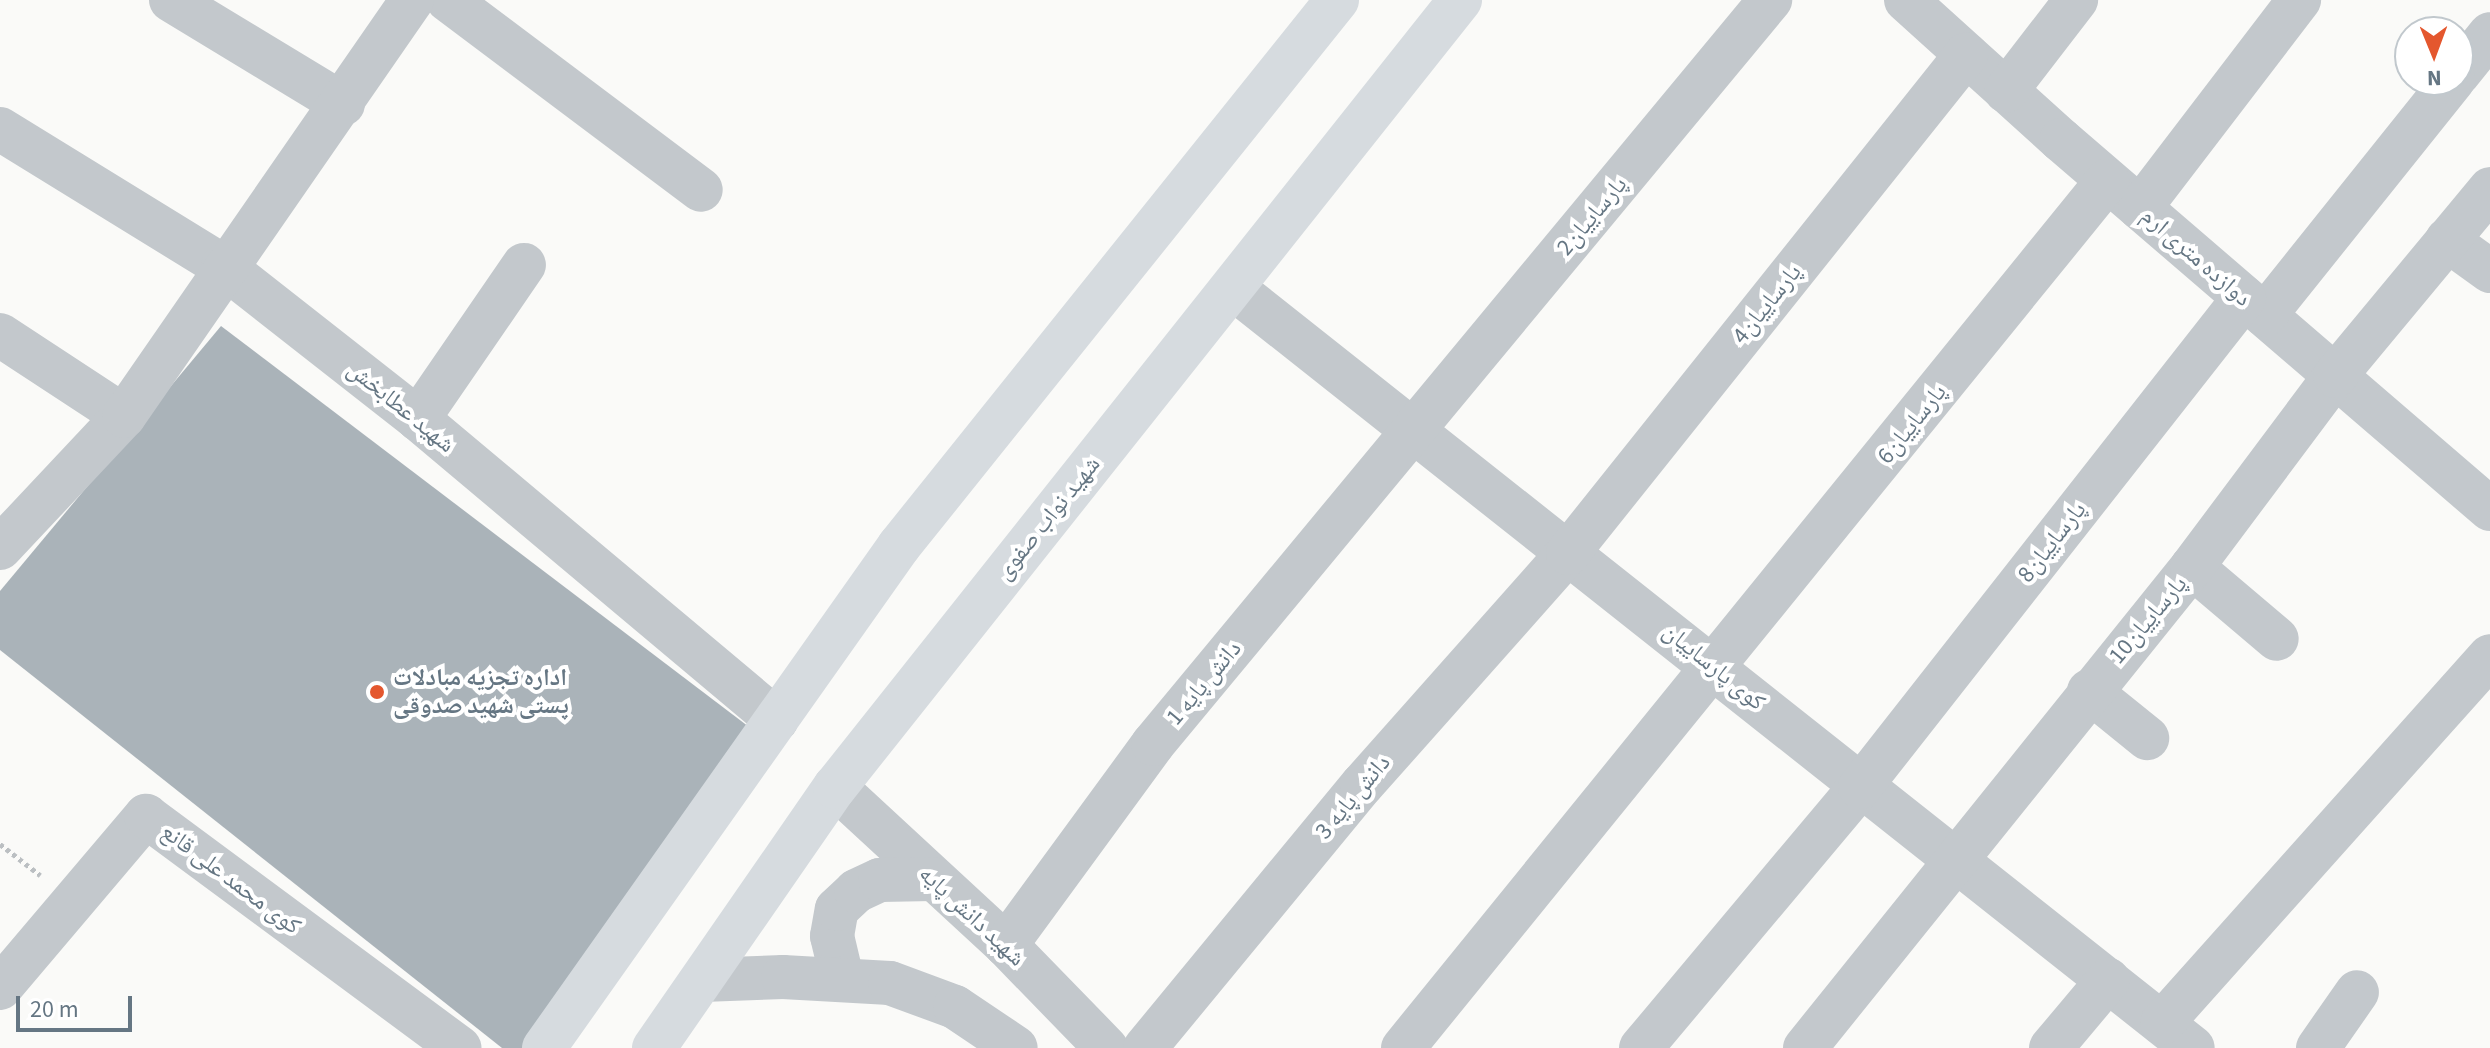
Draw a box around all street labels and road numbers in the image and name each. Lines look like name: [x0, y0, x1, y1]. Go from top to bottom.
street label: پارساییان2: [1551, 171, 1633, 261]
street label: دوازده متری ارم: [2135, 201, 2257, 313]
street label: پارساییان4: [1726, 258, 1808, 350]
street label: شهید عطابخش: [341, 355, 461, 459]
street label: پارساییان6: [1871, 378, 1953, 470]
street label: شهید نواب صفوی: [989, 450, 1107, 586]
street label: پارساییان8: [2012, 496, 2092, 588]
street label: پارساییان10: [2103, 570, 2193, 670]
street label: کوی پارساییان: [1657, 617, 1771, 717]
street label: دانش پایه 1: [1160, 635, 1248, 731]
street label: دانش پایه 3: [1309, 749, 1397, 845]
street label: کوی محمد علی قانع: [156, 817, 306, 941]
street label: شهید دانش پایه: [913, 860, 1031, 972]

